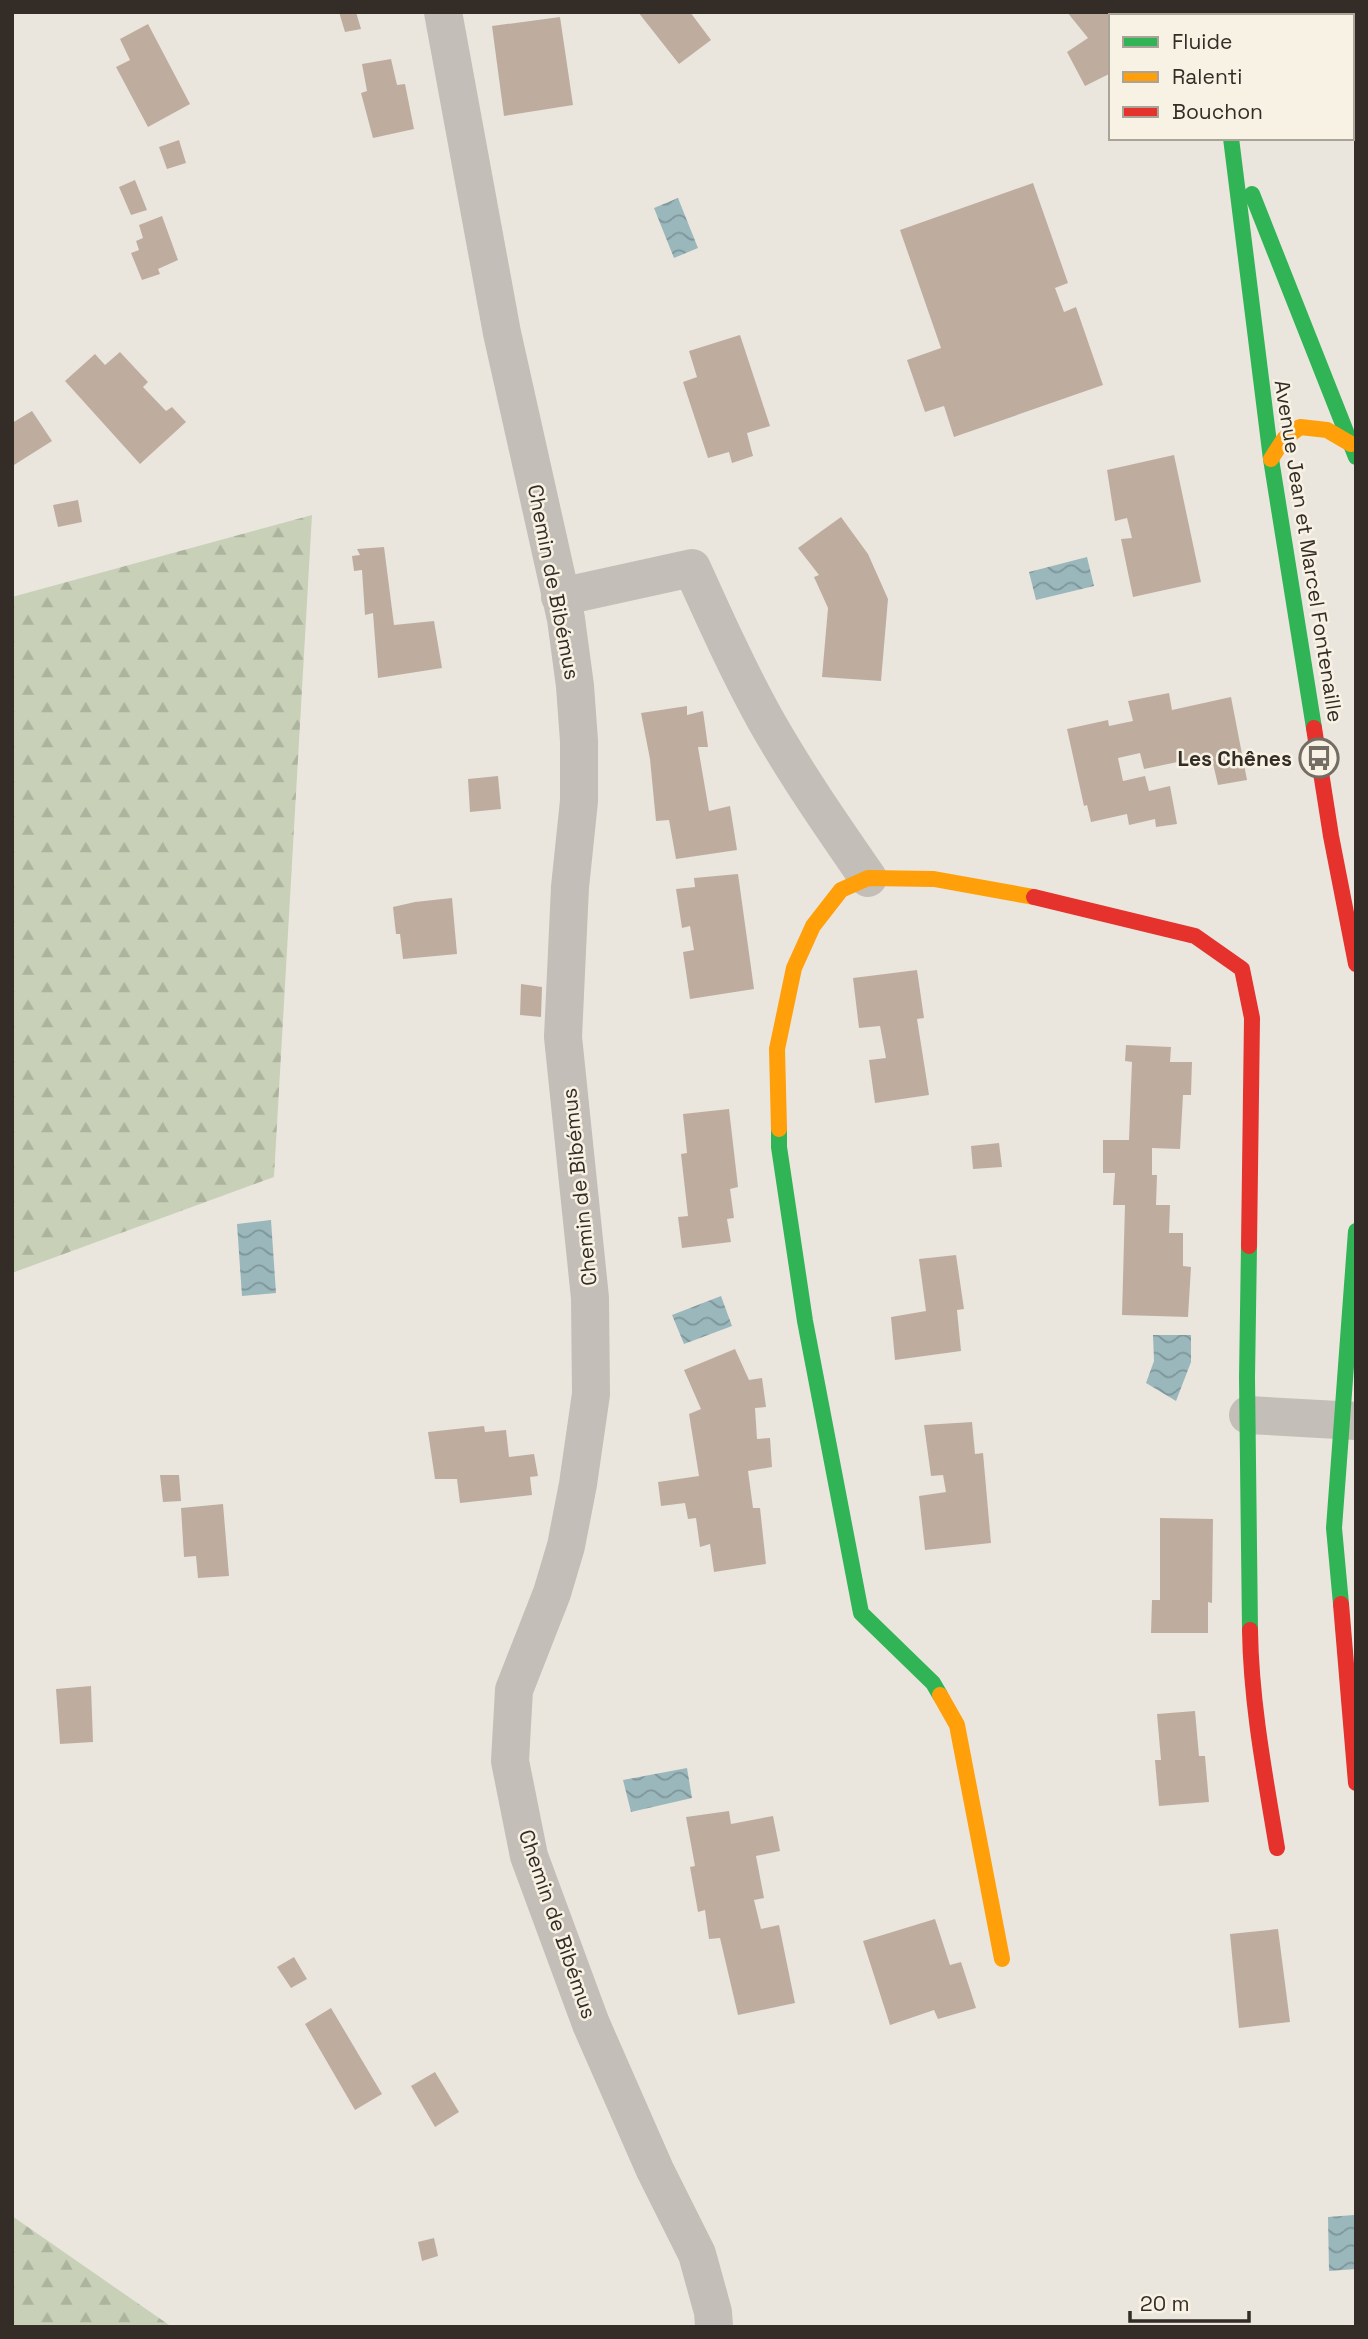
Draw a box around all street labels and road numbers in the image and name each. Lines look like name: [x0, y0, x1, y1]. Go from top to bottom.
street label: Avenue Jean et Marcel Fontenaille: [1269, 378, 1349, 724]
street label: Chemin de Bibémus: [522, 482, 586, 682]
street label: Chemin de Bibémus: [555, 1087, 603, 1287]
street label: Chemin de Bibémus: [513, 1826, 603, 2022]

